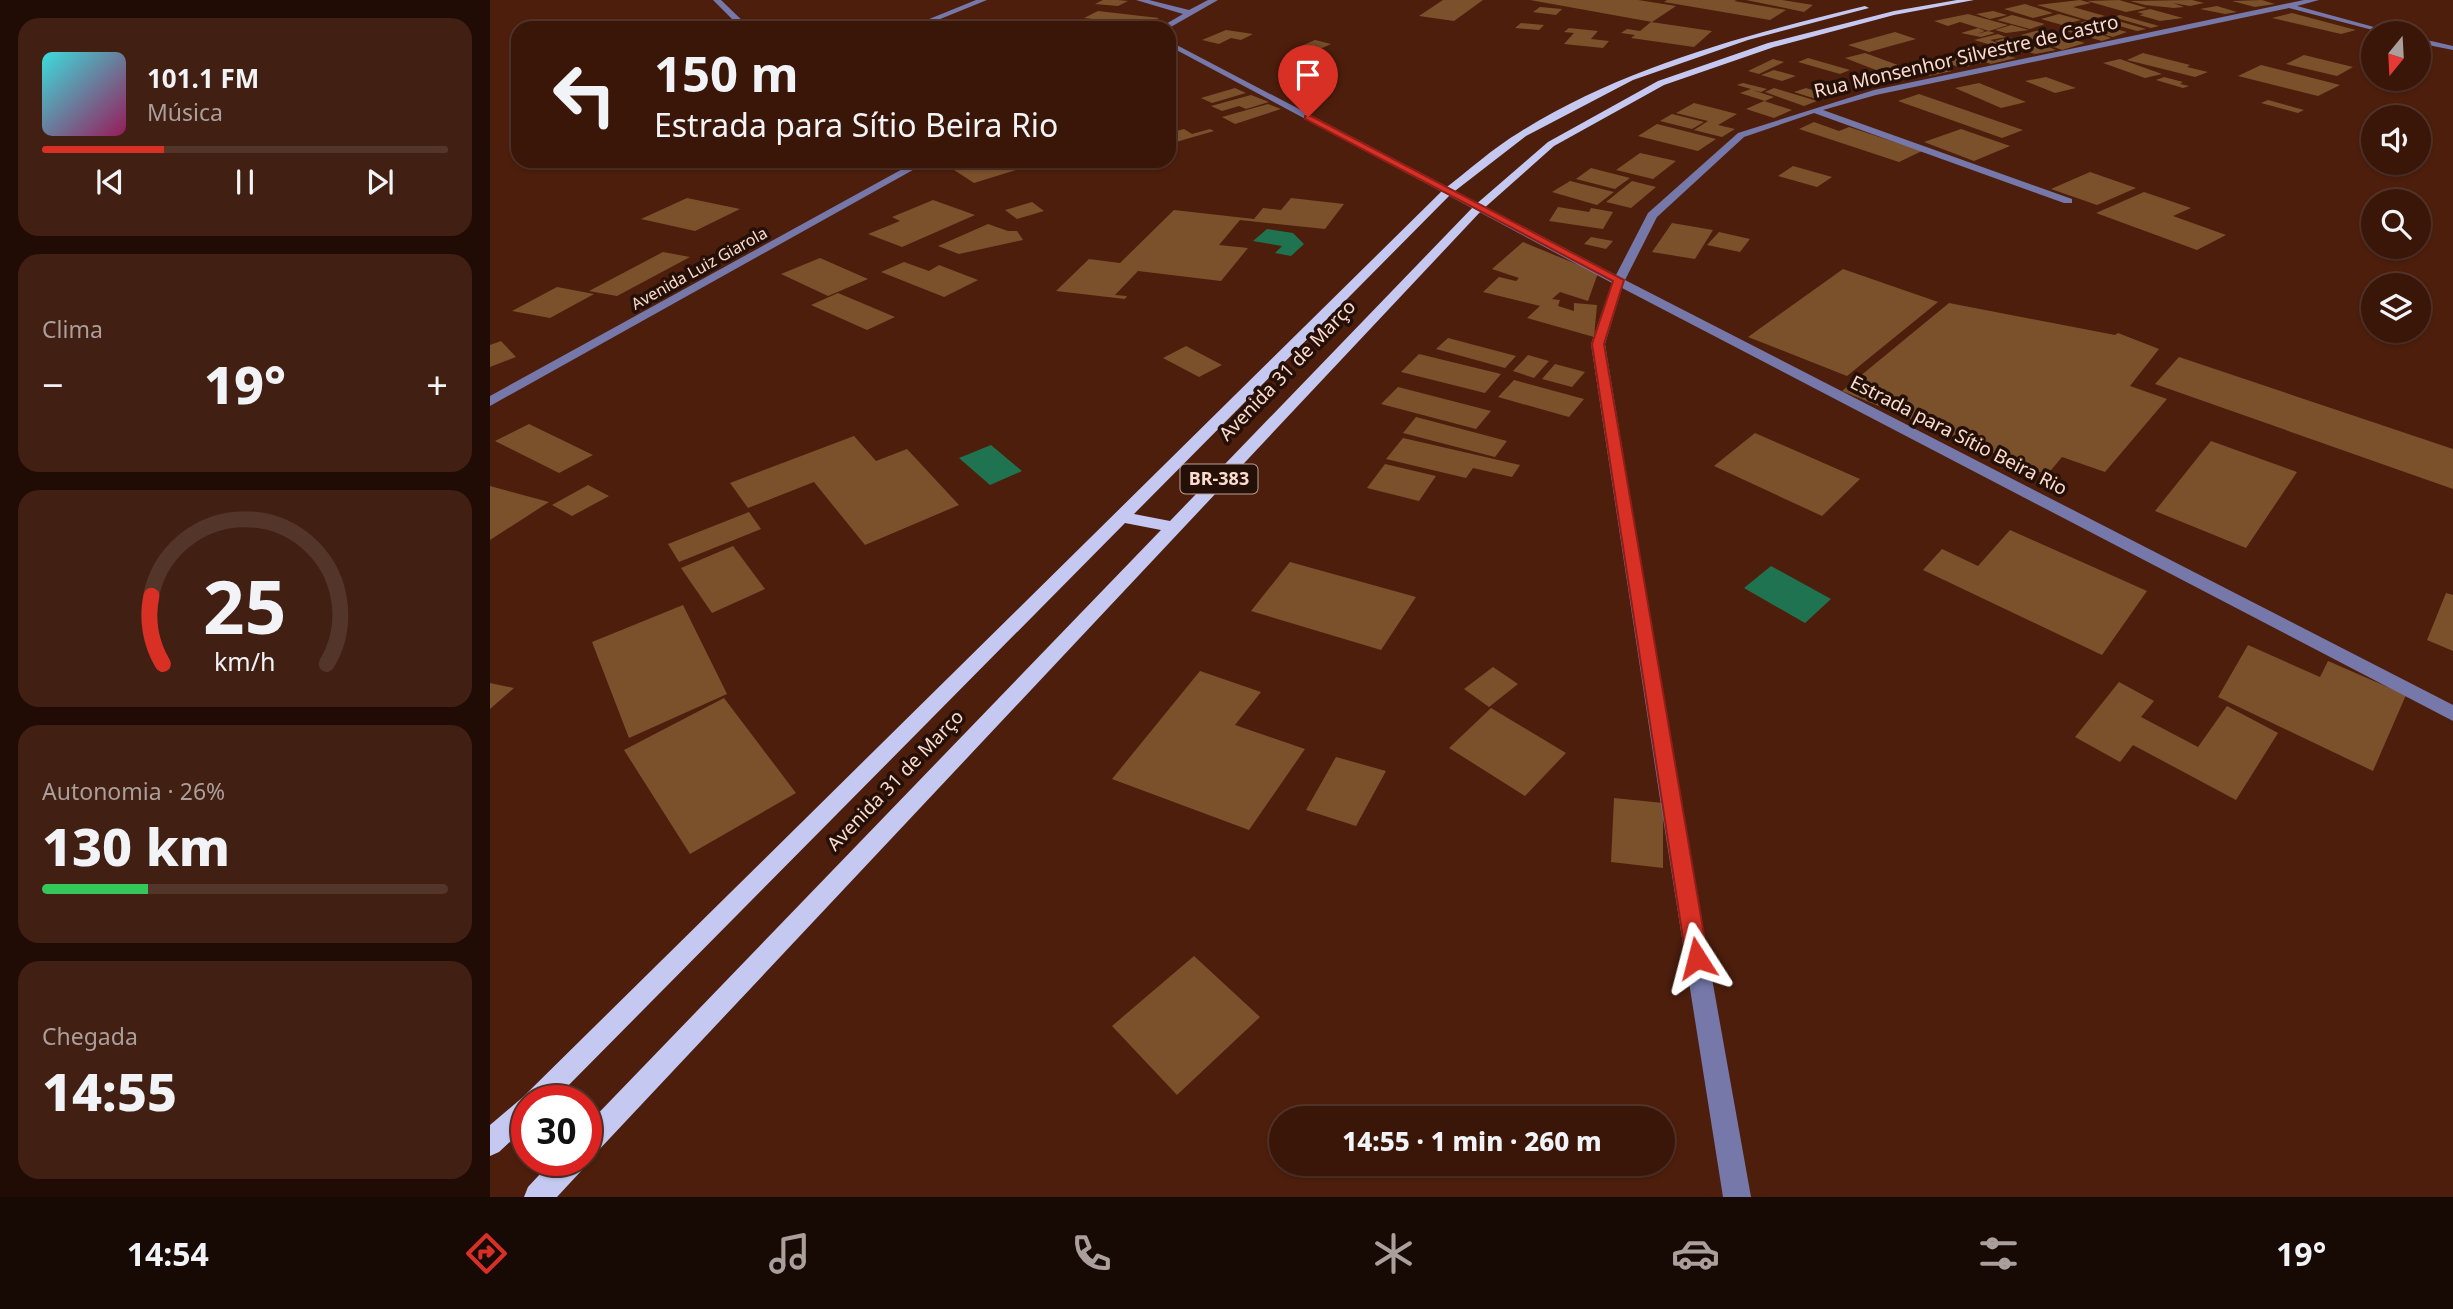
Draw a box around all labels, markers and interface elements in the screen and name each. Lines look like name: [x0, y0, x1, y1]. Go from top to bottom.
street label: Rua Monsenhor Silvestre de Castro: [1811, 8, 2121, 104]
north arrow: [2361, 21, 2431, 91]
map controls: [2361, 21, 2431, 343]
text: 150 m: [654, 40, 799, 106]
pin: [1278, 45, 1338, 117]
icon: left: [539, 49, 630, 140]
icon: arrive: [1289, 56, 1327, 94]
text: 101.1 FM: [147, 60, 259, 96]
text: Música: [147, 96, 223, 128]
text: Estrada para Sítio Beira Rio: [654, 103, 1058, 146]
button: sound: [2361, 105, 2431, 175]
icon: previous: [91, 163, 129, 201]
icon: pause: [226, 163, 264, 201]
icon: next: [361, 163, 399, 201]
button: search: [2361, 189, 2431, 259]
street label: Avenida Luiz Giarola: [627, 221, 771, 315]
button: layers: [2361, 273, 2431, 343]
street label: Avenida 31 de Março: [1213, 294, 1361, 446]
text: Clima: [42, 313, 103, 345]
text: 19°: [204, 348, 286, 419]
text: −: [42, 358, 64, 410]
text: +: [426, 358, 448, 410]
street label: Estrada para Sítio Beira Rio: [1846, 369, 2072, 501]
road number: BR-383: [1180, 464, 1258, 494]
text: 25: [203, 557, 287, 656]
text: km/h: [214, 644, 276, 678]
street label: Avenida 31 de Março: [821, 704, 969, 856]
text: Autonomia · 26%: [42, 775, 225, 807]
text: 130 km: [42, 810, 230, 881]
position arrow: [1660, 921, 1734, 995]
text: Chegada: [42, 1020, 138, 1052]
text: 14:55: [42, 1055, 177, 1126]
speed limit sign: 30: [511, 1085, 602, 1176]
text: 14:55 · 1 min · 260 m: [1342, 1123, 1602, 1159]
icon: directions: [462, 1229, 511, 1278]
icon: music: [765, 1229, 814, 1278]
icon: phone: [1067, 1229, 1116, 1278]
icon: climate: [1369, 1229, 1418, 1278]
icon: car: [1671, 1229, 1720, 1278]
icon: filters: [1974, 1229, 2023, 1278]
text: 14:54: [127, 1232, 209, 1275]
text: 19°: [2276, 1232, 2326, 1275]

